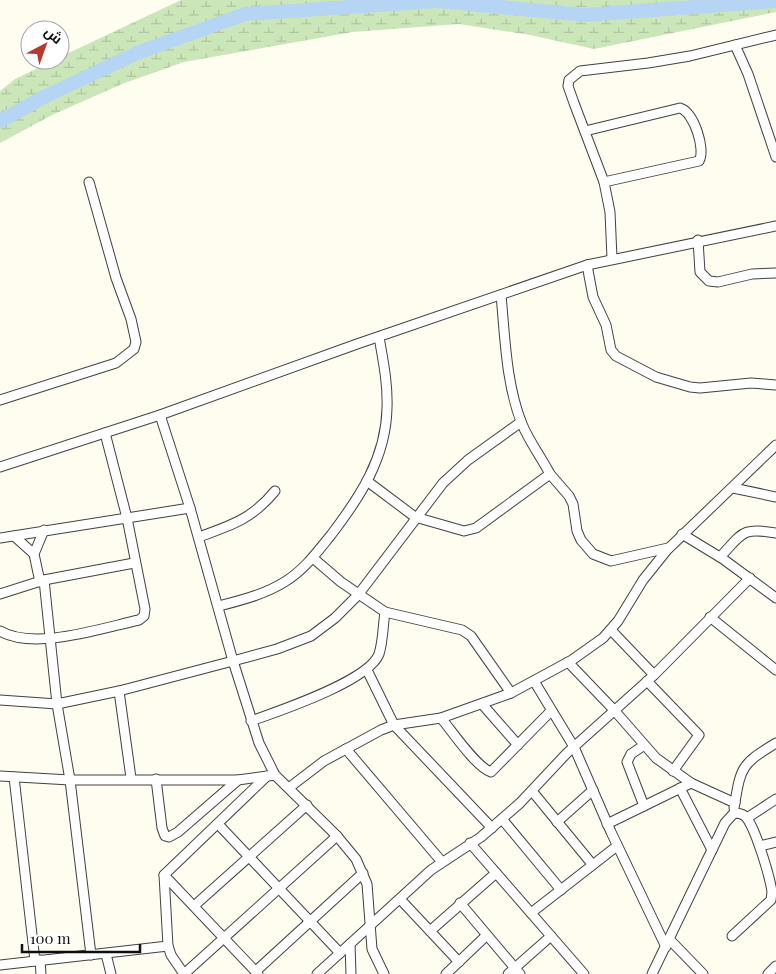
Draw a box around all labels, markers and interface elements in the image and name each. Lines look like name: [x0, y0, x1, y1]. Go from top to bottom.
north arrow: [20, 20, 70, 70]
text: ش: [41, 22, 67, 48]
scale bar: [22, 922, 140, 954]
text: 100 m: [30, 928, 71, 948]

